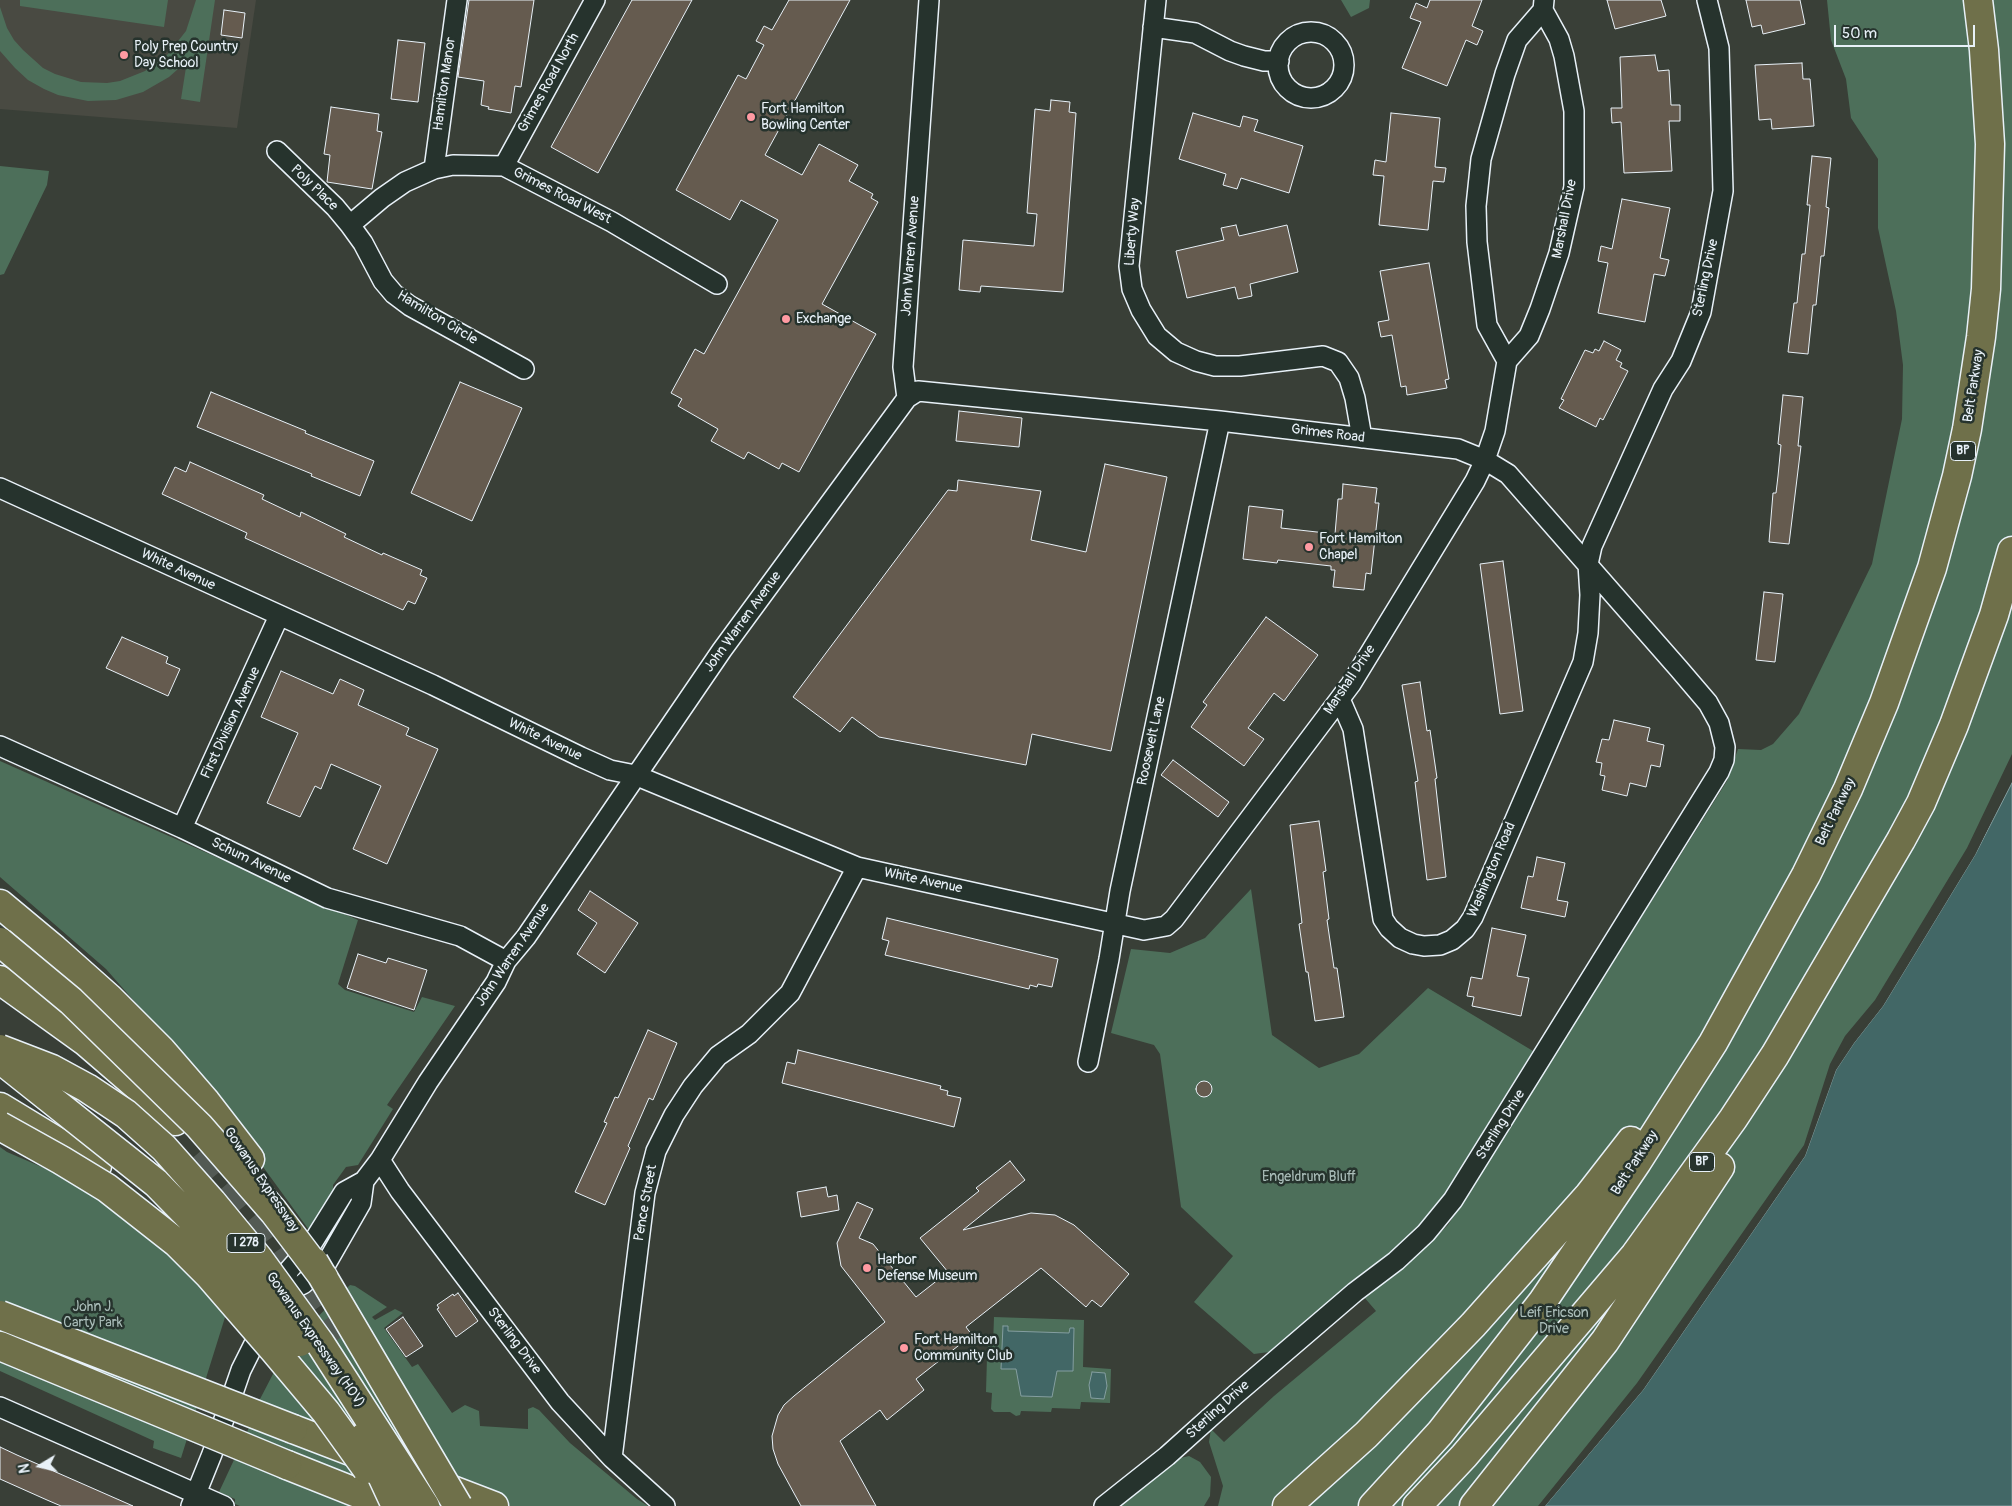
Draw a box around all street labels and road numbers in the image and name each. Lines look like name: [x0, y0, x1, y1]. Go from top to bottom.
street label: Grimes Road North: [515, 30, 583, 136]
street label: Hamilton Manor: [430, 36, 460, 132]
street label: Poly Place: [287, 161, 341, 215]
street label: Grimes Road West: [510, 164, 614, 228]
street label: Marshall Drive: [1549, 178, 1581, 260]
street label: John Warren Avenue: [898, 195, 924, 317]
street label: Liberty Way: [1122, 197, 1144, 267]
street label: Sterling Drive: [1690, 237, 1722, 319]
street label: Hamilton Circle: [394, 287, 480, 349]
street label: Belt Parkway: [1960, 348, 1988, 424]
street label: Grimes Road: [1290, 421, 1366, 447]
road number: BP: [1950, 442, 1976, 461]
street label: White Avenue: [138, 546, 218, 594]
street label: John Warren Avenue: [701, 568, 785, 676]
street label: Marshall Drive: [1321, 642, 1379, 718]
street label: First Division Avenue: [198, 664, 264, 782]
street label: Roosevelt Lane: [1134, 695, 1170, 787]
street label: White Avenue: [505, 715, 585, 765]
street label: Belt Parkway: [1812, 775, 1860, 849]
street label: Washington Road: [1464, 820, 1520, 920]
street label: Schum Avenue: [208, 834, 294, 888]
street label: White Avenue: [882, 864, 964, 898]
street label: John Warren Avenue: [472, 900, 554, 1010]
street label: Sterling Drive: [1473, 1087, 1529, 1163]
street label: Gowanus Expressway: [220, 1124, 302, 1236]
street label: Belt Parkway: [1608, 1128, 1662, 1198]
road number: BP: [1690, 1152, 1714, 1172]
street label: Pence Street: [631, 1163, 661, 1243]
road number: I 278: [227, 1234, 265, 1252]
street label: Gowanus Expressway (HOV): [262, 1269, 368, 1411]
street label: Sterling Drive: [483, 1304, 545, 1378]
street label: Sterling Drive: [1183, 1377, 1253, 1443]

